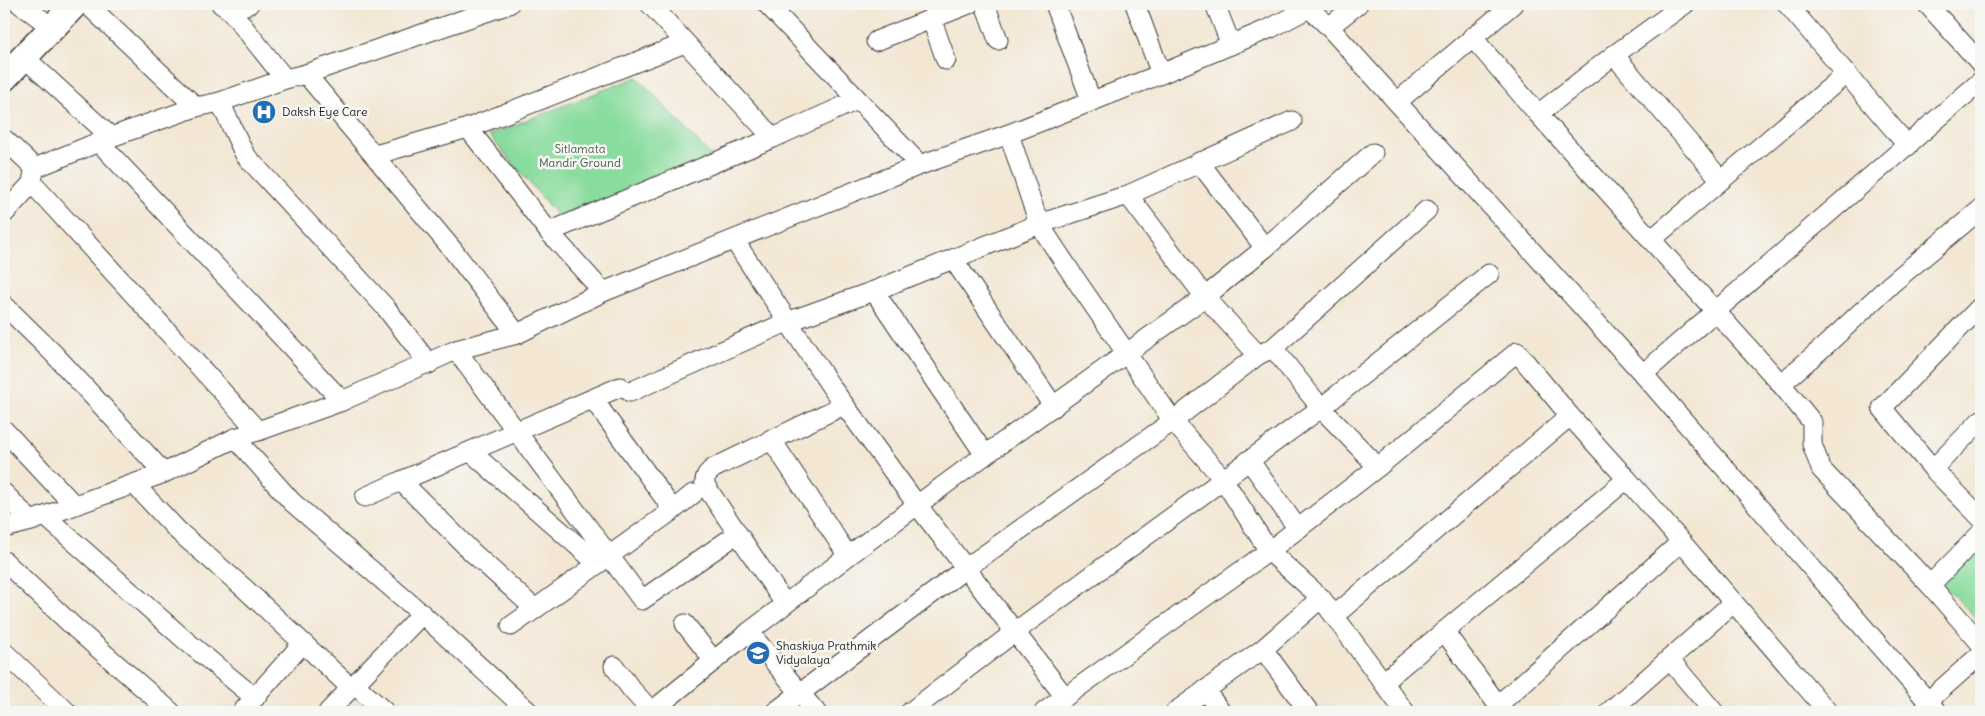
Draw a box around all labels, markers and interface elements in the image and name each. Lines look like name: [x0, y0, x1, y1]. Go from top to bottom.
hospital icon: Daksh Eye Care: [251, 99, 277, 125]
place label: Daksh Eye Care: [282, 104, 367, 119]
park label: Sitlamata Mandir Ground: [539, 141, 621, 170]
place label: Shaskiya Prathmik Vidyalaya: [776, 638, 876, 667]
school or university icon: Shaskiya Prathmik Vidyalaya: [745, 640, 771, 666]

